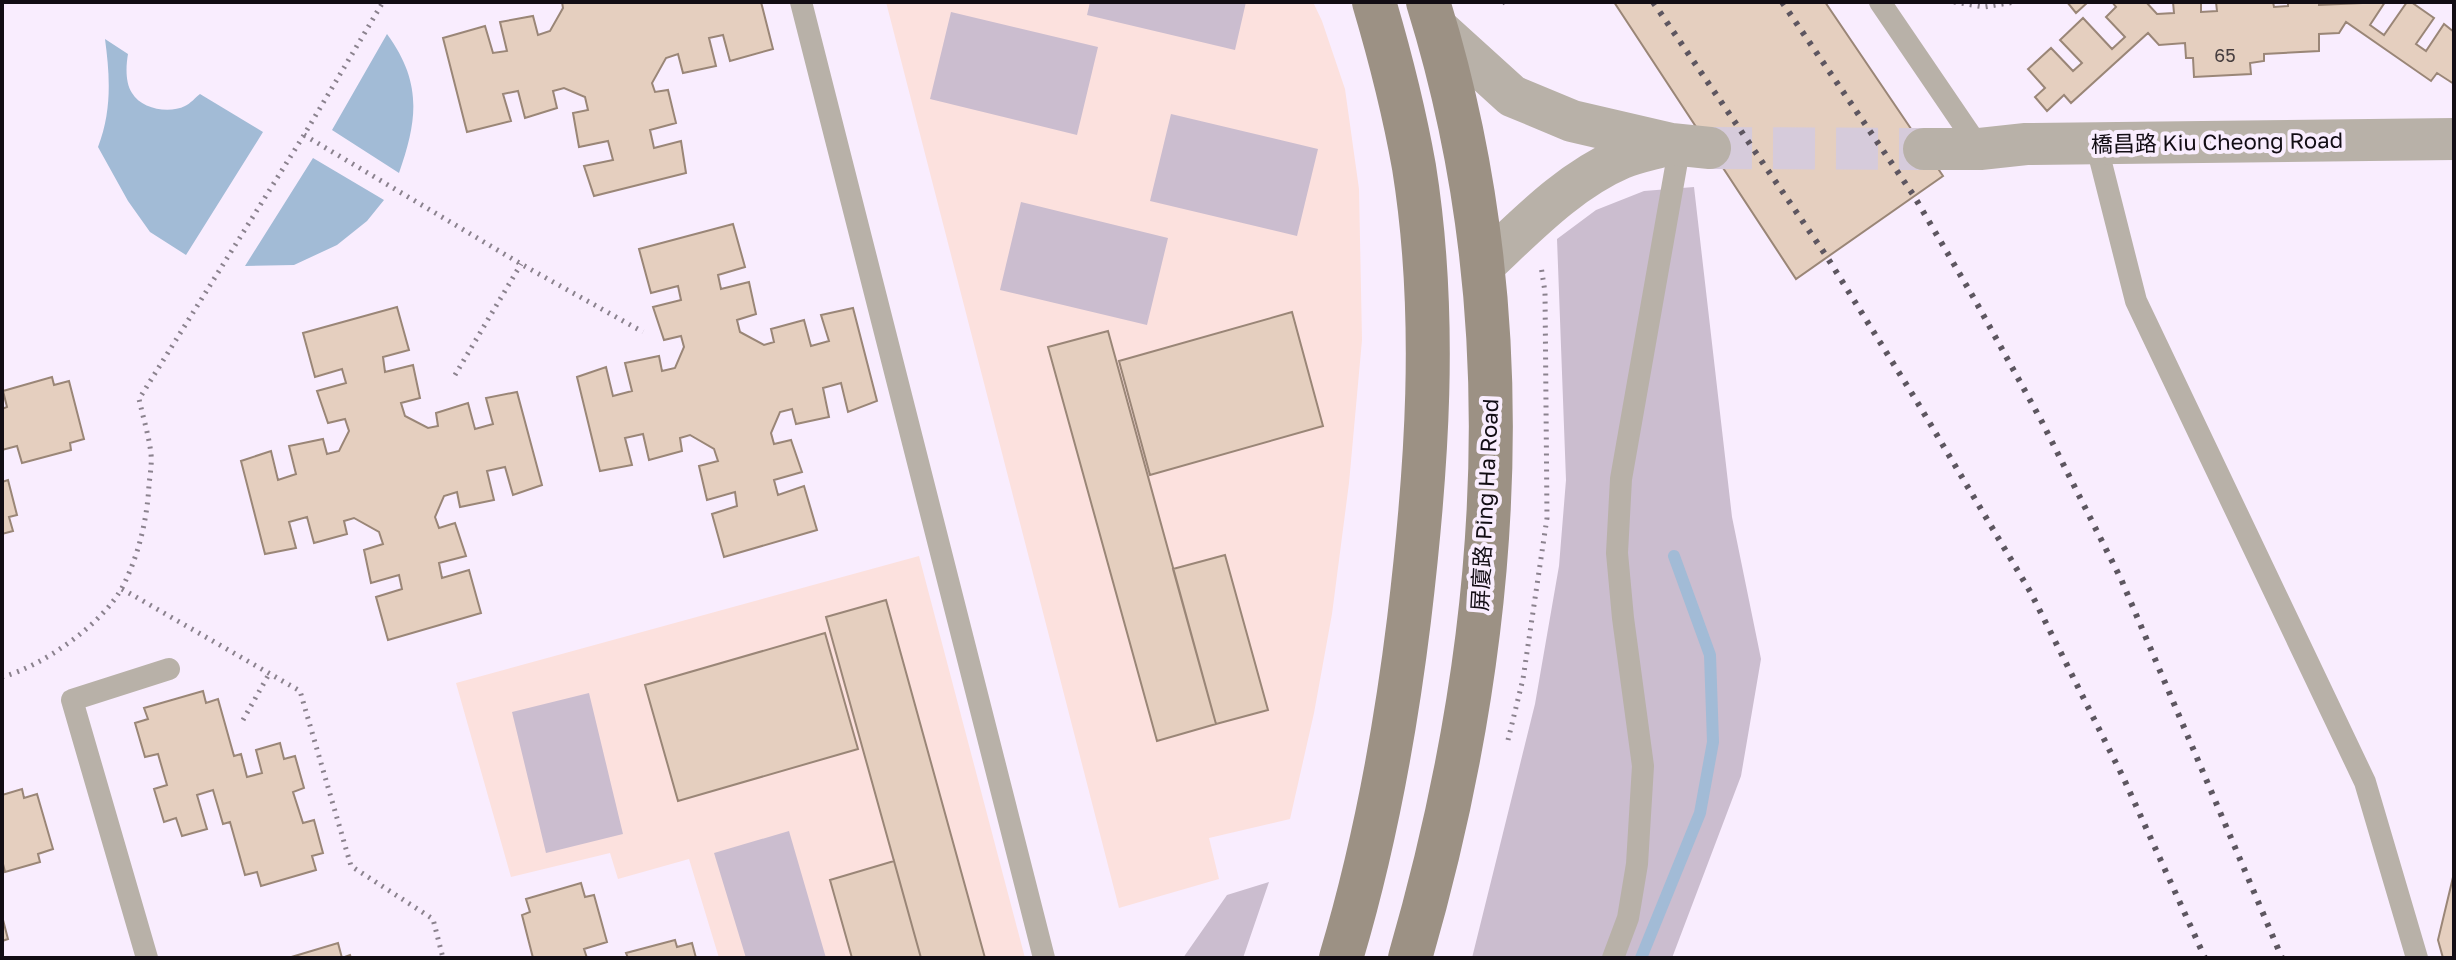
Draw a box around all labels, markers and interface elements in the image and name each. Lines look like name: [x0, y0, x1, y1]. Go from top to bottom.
house number: 65: [2214, 44, 2236, 66]
street label: 橋昌路 Kiu Cheong Road: [2091, 126, 2343, 157]
street label: 屏廈路 Ping Ha Road: [1465, 398, 1504, 612]

